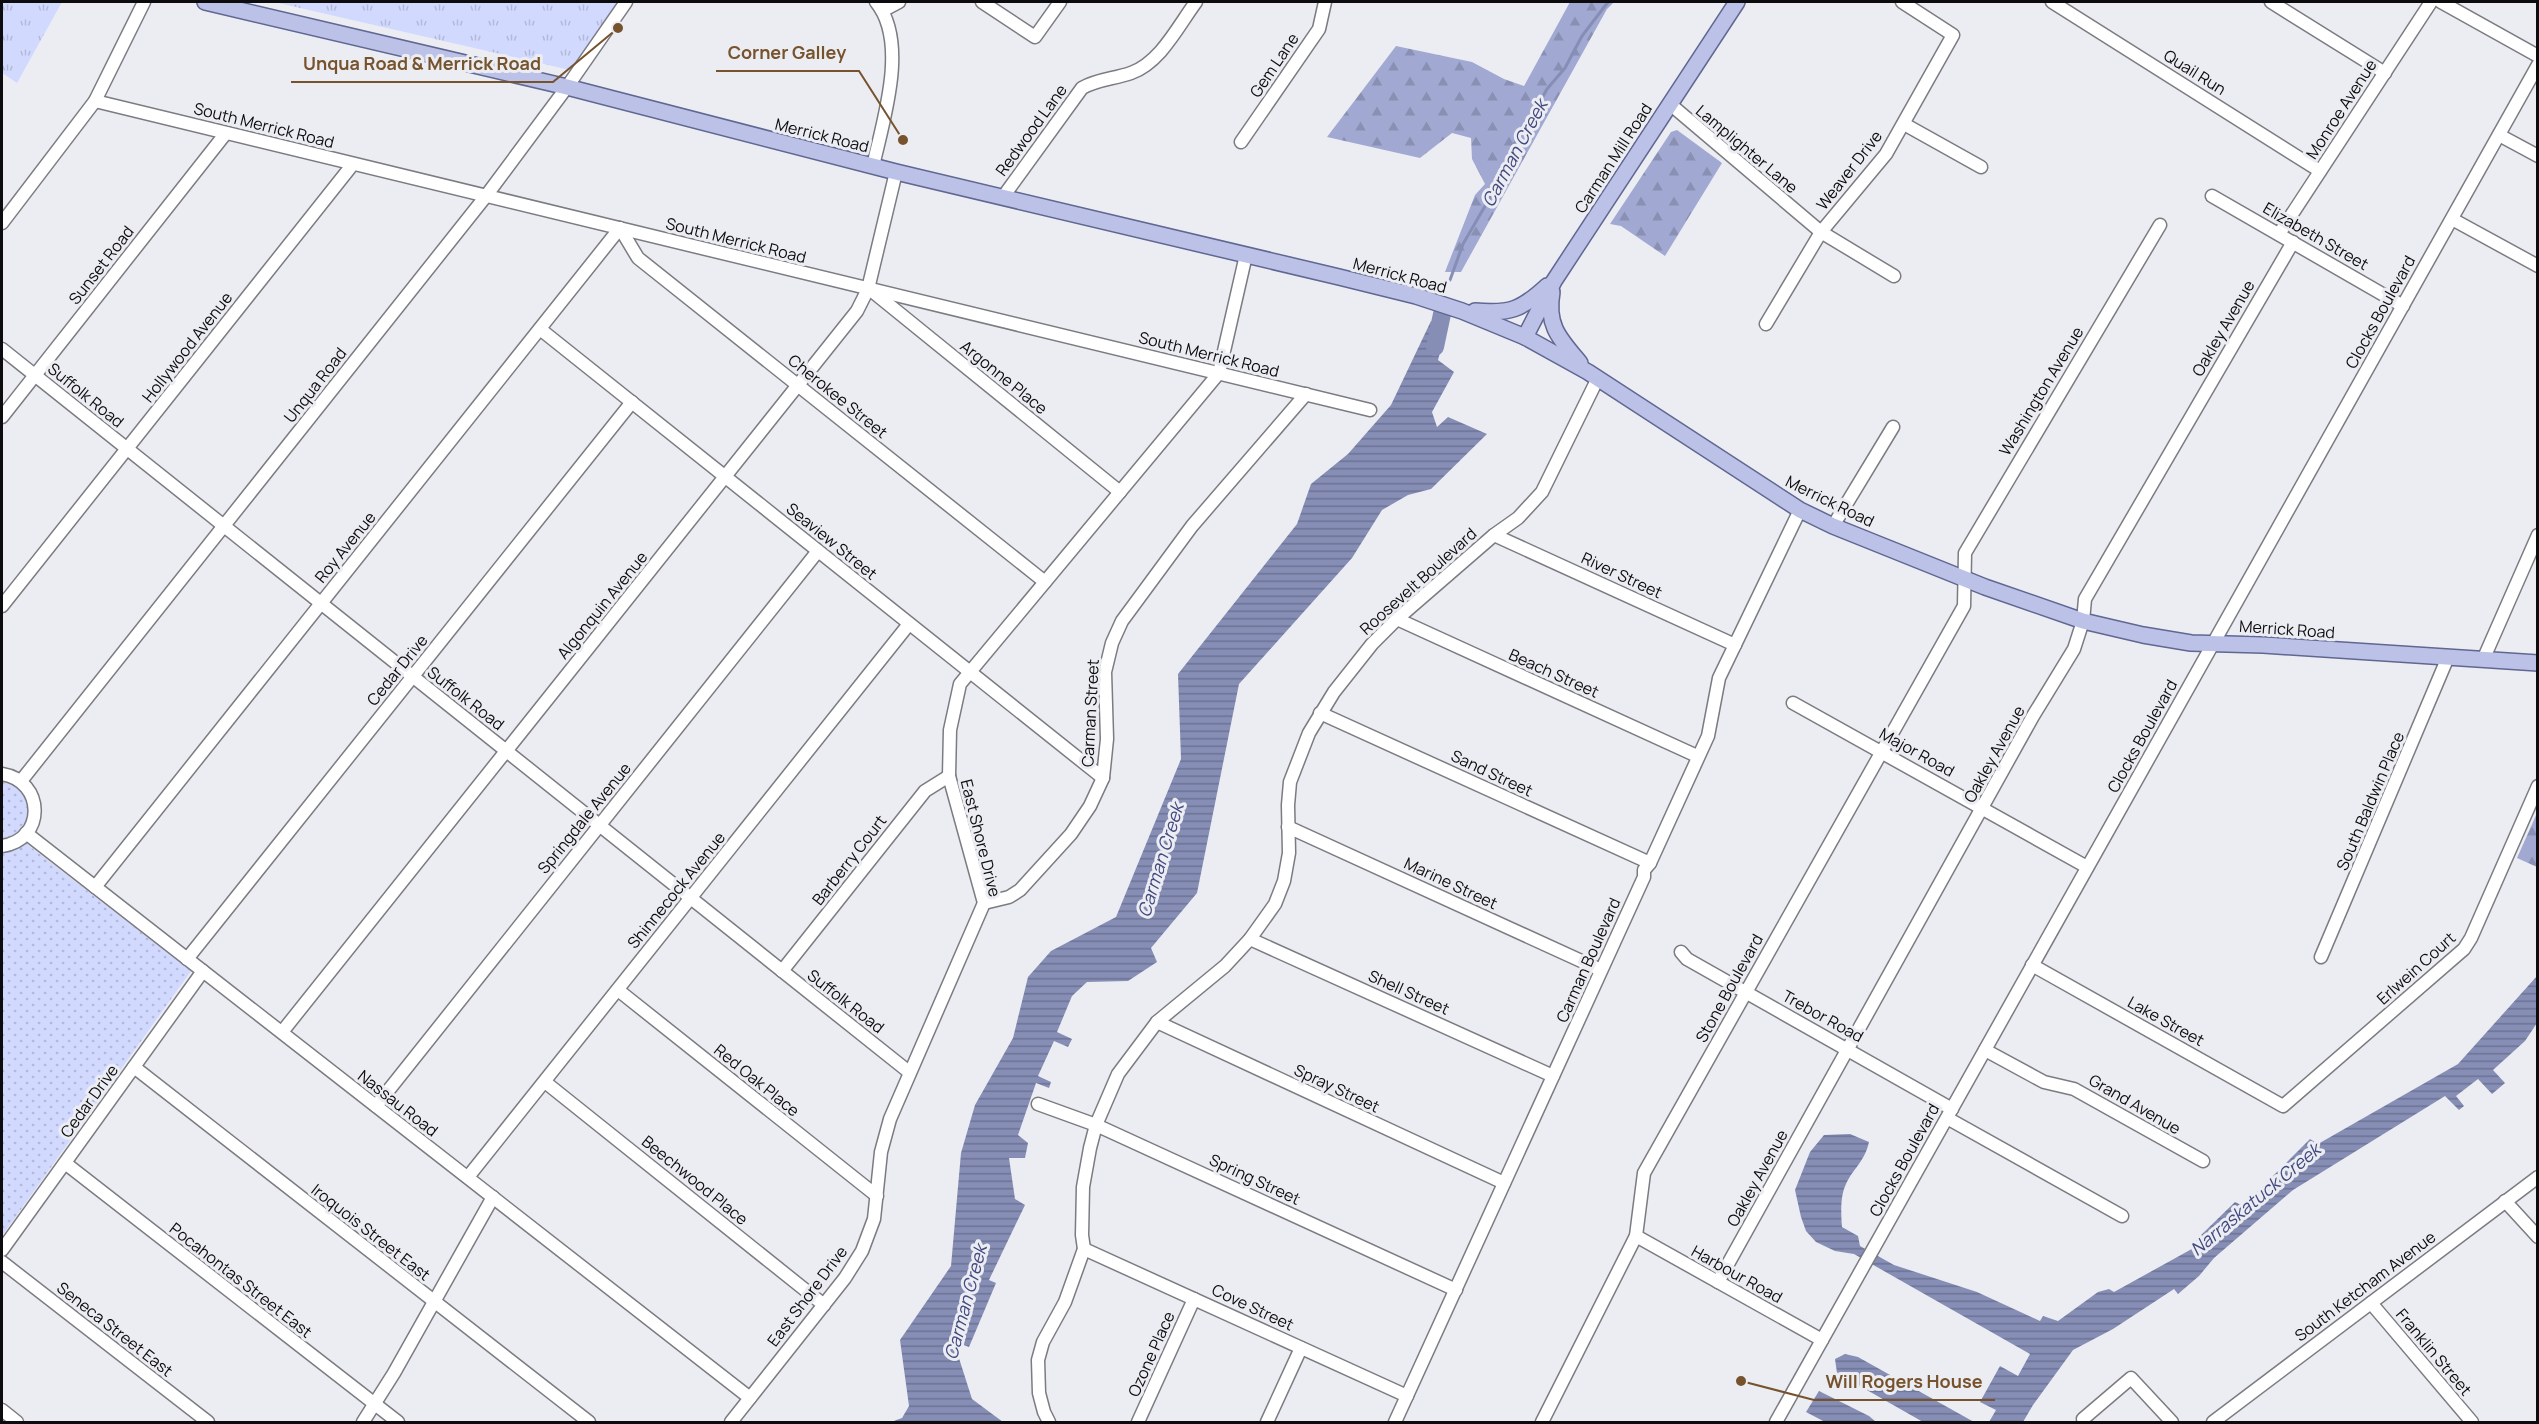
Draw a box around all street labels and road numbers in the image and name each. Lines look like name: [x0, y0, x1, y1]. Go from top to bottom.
street label: Gem Lane: [1244, 29, 1304, 101]
street label: Quail Run: [2160, 44, 2230, 100]
street label: Monroe Avenue: [2301, 55, 2381, 163]
street label: Redwood Lane: [990, 80, 1072, 180]
street label: South Merrick Road: [192, 97, 336, 153]
street label: Carman Mill Road: [1569, 99, 1657, 217]
street label: Lamplighter Lane: [1691, 100, 1803, 198]
street label: Merrick Road: [773, 113, 871, 157]
street label: Weaver Drive: [1811, 126, 1887, 214]
street label: Elizabeth Street: [2259, 197, 2373, 275]
street label: South Merrick Road: [664, 212, 808, 268]
street label: Sunset Road: [63, 221, 139, 309]
street label: Merrick Road: [1351, 252, 1449, 298]
street label: Clocks Boulevard: [2340, 252, 2420, 372]
street label: Oakley Avenue: [2187, 276, 2259, 380]
street label: Hollywood Avenue: [137, 287, 237, 407]
street label: Washington Avenue: [1994, 322, 2088, 460]
street label: South Merrick Road: [1137, 326, 1281, 382]
street label: Argonne Place: [956, 335, 1052, 419]
street label: Unqua Road: [279, 343, 351, 427]
street label: Cherokee Street: [784, 349, 892, 443]
street label: Suffolk Road: [43, 358, 129, 432]
street label: Merrick Road: [1782, 470, 1878, 532]
street label: Seaview Street: [782, 498, 882, 584]
street label: Roy Avenue: [309, 507, 381, 587]
street label: Roosevelt Boulevard: [1355, 523, 1481, 639]
street label: Algonquin Avenue: [552, 547, 652, 663]
street label: River Street: [1578, 547, 1666, 603]
street label: Merrick Road: [2238, 615, 2336, 643]
street label: Cedar Drive: [362, 630, 432, 710]
street label: Beach Street: [1505, 643, 1603, 703]
street label: Carman Street: [1076, 658, 1104, 768]
street label: Suffolk Road: [423, 661, 509, 735]
street label: Clocks Boulevard: [2102, 676, 2182, 796]
street label: Oakley Avenue: [1958, 702, 2030, 806]
street label: Major Road: [1876, 722, 1958, 782]
street label: South Baldwin Place: [2331, 728, 2409, 874]
street label: Sand Street: [1448, 744, 1536, 802]
street label: Springdale Avenue: [532, 758, 636, 878]
street label: East Shore Drive: [956, 777, 1006, 899]
street label: Barberry Court: [807, 810, 891, 910]
street label: Shinnecock Avenue: [622, 827, 730, 953]
street label: Marine Street: [1401, 852, 1501, 914]
street label: Carman Boulevard: [1551, 894, 1625, 1026]
street label: Erlwein Court: [2372, 927, 2460, 1009]
street label: Stone Boulevard: [1690, 930, 1768, 1046]
street label: Suffolk Road: [803, 964, 889, 1038]
street label: Shell Street: [1365, 964, 1453, 1020]
street label: Trebor Road: [1779, 985, 1867, 1047]
street label: Lake Street: [2124, 991, 2208, 1051]
street label: Red Oak Place: [710, 1039, 804, 1121]
street label: Spray Street: [1291, 1059, 1383, 1117]
street label: Cedar Drive: [55, 1060, 123, 1142]
street label: Nassau Road: [353, 1065, 443, 1141]
street label: Grand Avenue: [2085, 1069, 2185, 1139]
street label: Clocks Boulevard: [1864, 1100, 1944, 1220]
street label: Oakley Avenue: [1721, 1126, 1793, 1230]
street label: Beechwood Place: [637, 1130, 753, 1230]
street label: Spring Street: [1206, 1148, 1304, 1210]
street label: Iroquois Street East: [307, 1179, 435, 1285]
street label: Pocahontas Street East: [165, 1217, 317, 1343]
street label: South Ketcham Avenue: [2290, 1226, 2440, 1346]
street label: Harbour Road: [1688, 1240, 1786, 1308]
street label: East Shore Drive: [762, 1241, 852, 1351]
street label: Seneca Street East: [52, 1277, 178, 1381]
street label: Cove Street: [1208, 1278, 1298, 1336]
street label: Franklin Street: [2391, 1304, 2477, 1400]
street label: Ozone Place: [1122, 1308, 1180, 1400]

